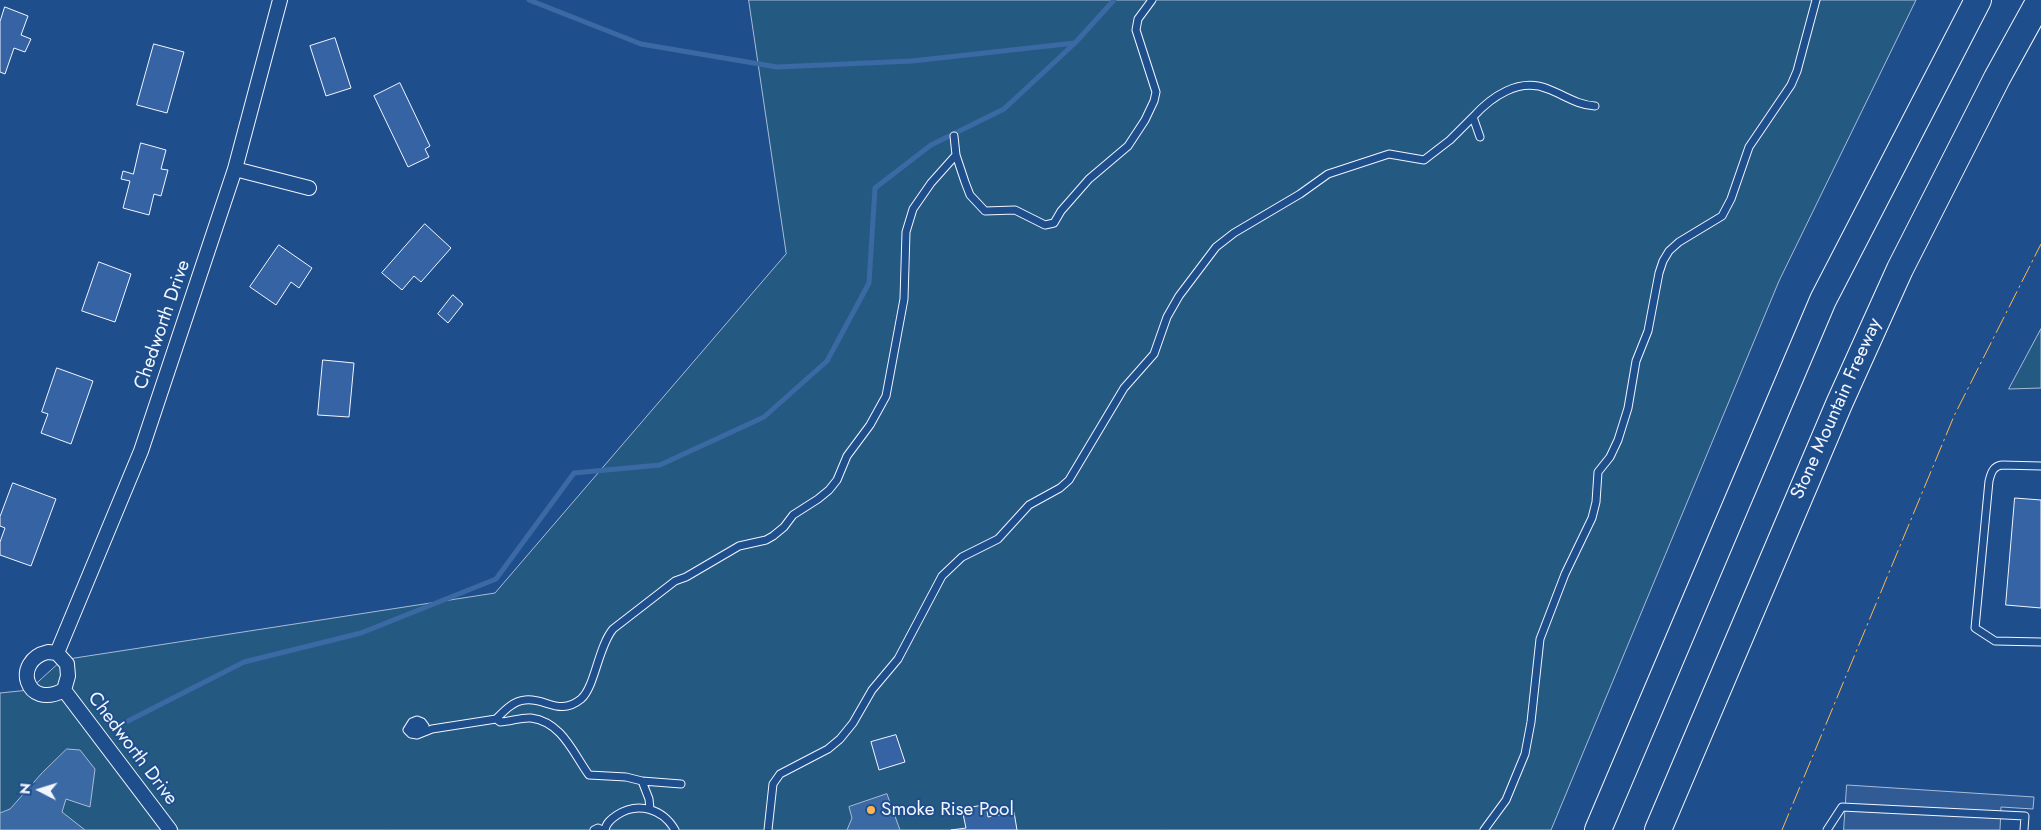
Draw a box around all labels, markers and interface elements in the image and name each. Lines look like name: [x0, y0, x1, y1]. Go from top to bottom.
street label: Chedworth Drive: [130, 257, 196, 393]
street label: Stone Mountain Freeway: [1787, 315, 1887, 503]
street label: Chedworth Drive: [82, 688, 182, 810]
north arrow: [15, 765, 65, 815]
text: N: [15, 782, 36, 795]
place label: Smoke Rise Pool: [881, 799, 1014, 821]
marker: Smoke Rise Pool: [865, 804, 877, 816]

